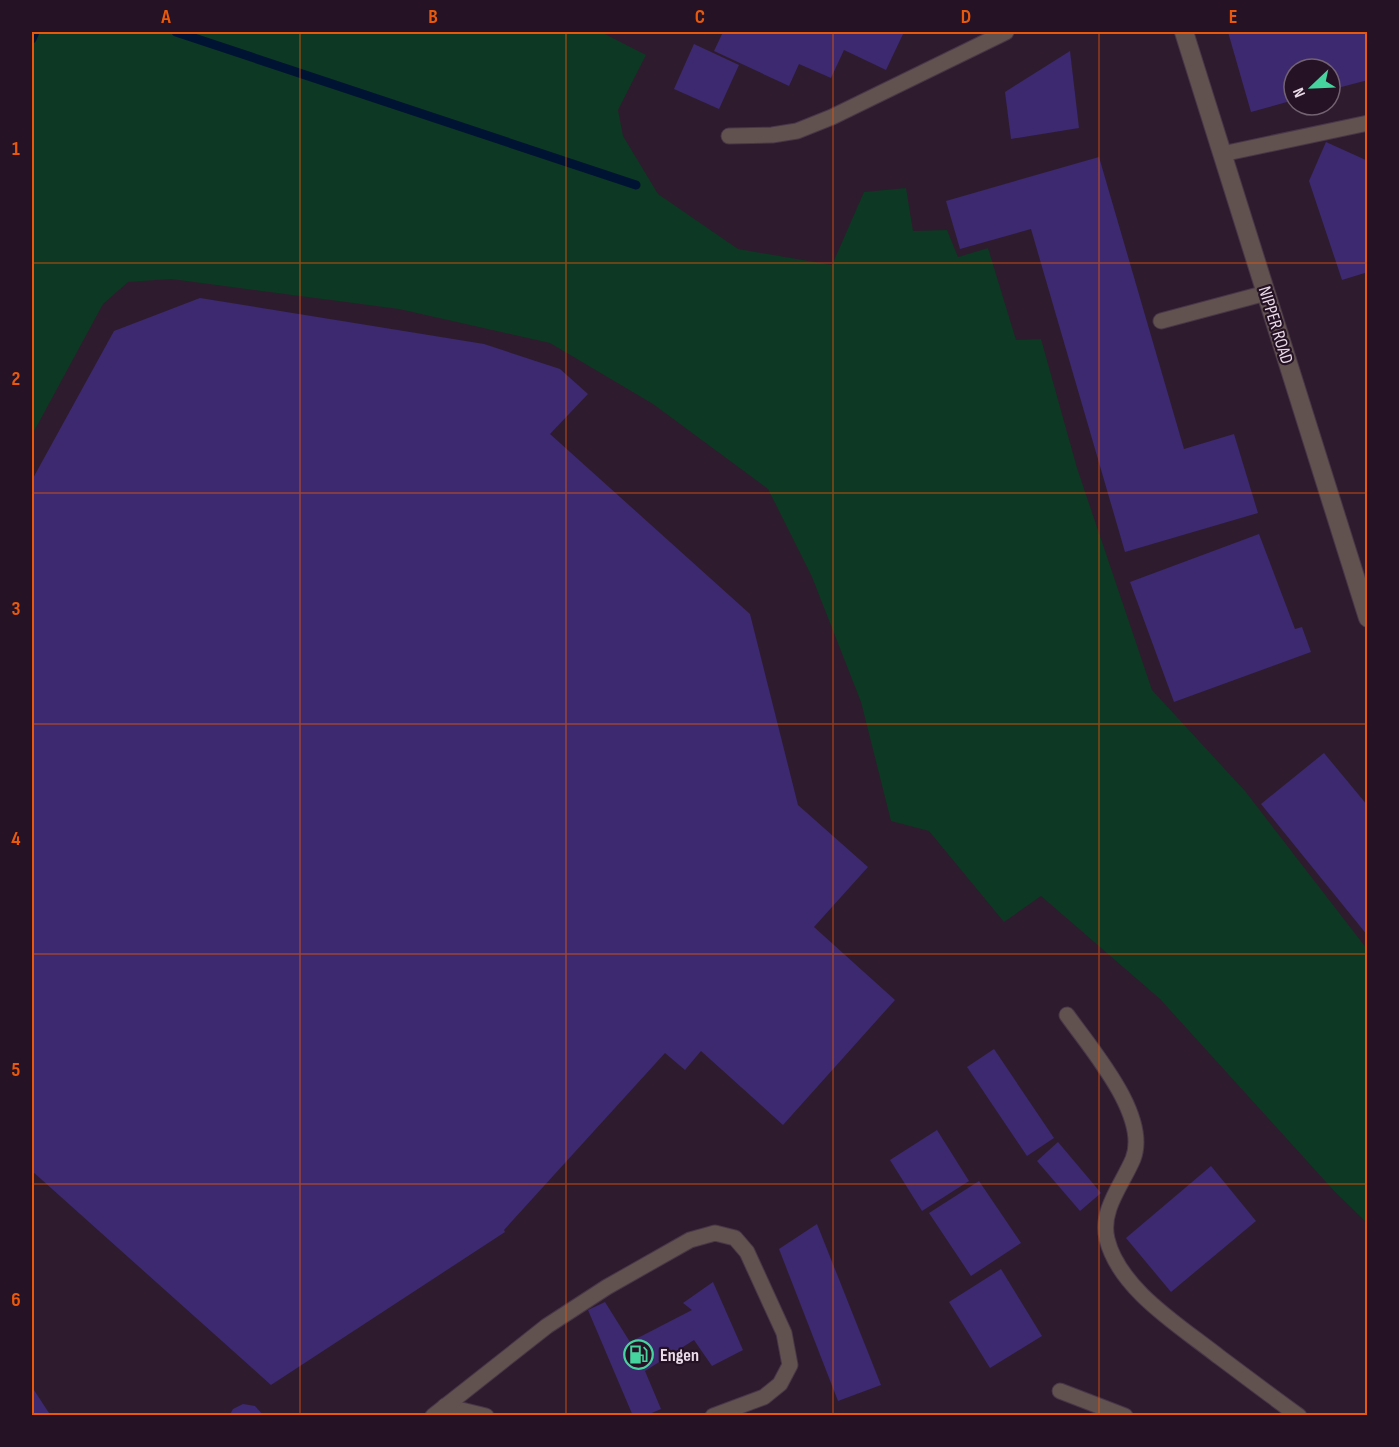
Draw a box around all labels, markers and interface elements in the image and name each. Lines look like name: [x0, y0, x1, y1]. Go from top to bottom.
text: A: [160, 5, 171, 29]
text: B: [428, 5, 438, 29]
text: C: [695, 5, 705, 29]
text: D: [961, 5, 971, 29]
text: E: [1229, 5, 1237, 29]
north arrow: [1282, 57, 1342, 117]
text: N: [1289, 85, 1310, 100]
text: 1: [12, 137, 20, 161]
street label: NIPPER ROAD: [1254, 284, 1297, 367]
text: 2: [12, 367, 20, 391]
text: 3: [12, 597, 21, 621]
text: 4: [11, 827, 21, 851]
text: 5: [12, 1058, 21, 1082]
text: 6: [11, 1288, 21, 1312]
fuel station icon: Engen: [623, 1339, 655, 1371]
place label: Engen: [660, 1345, 699, 1366]

